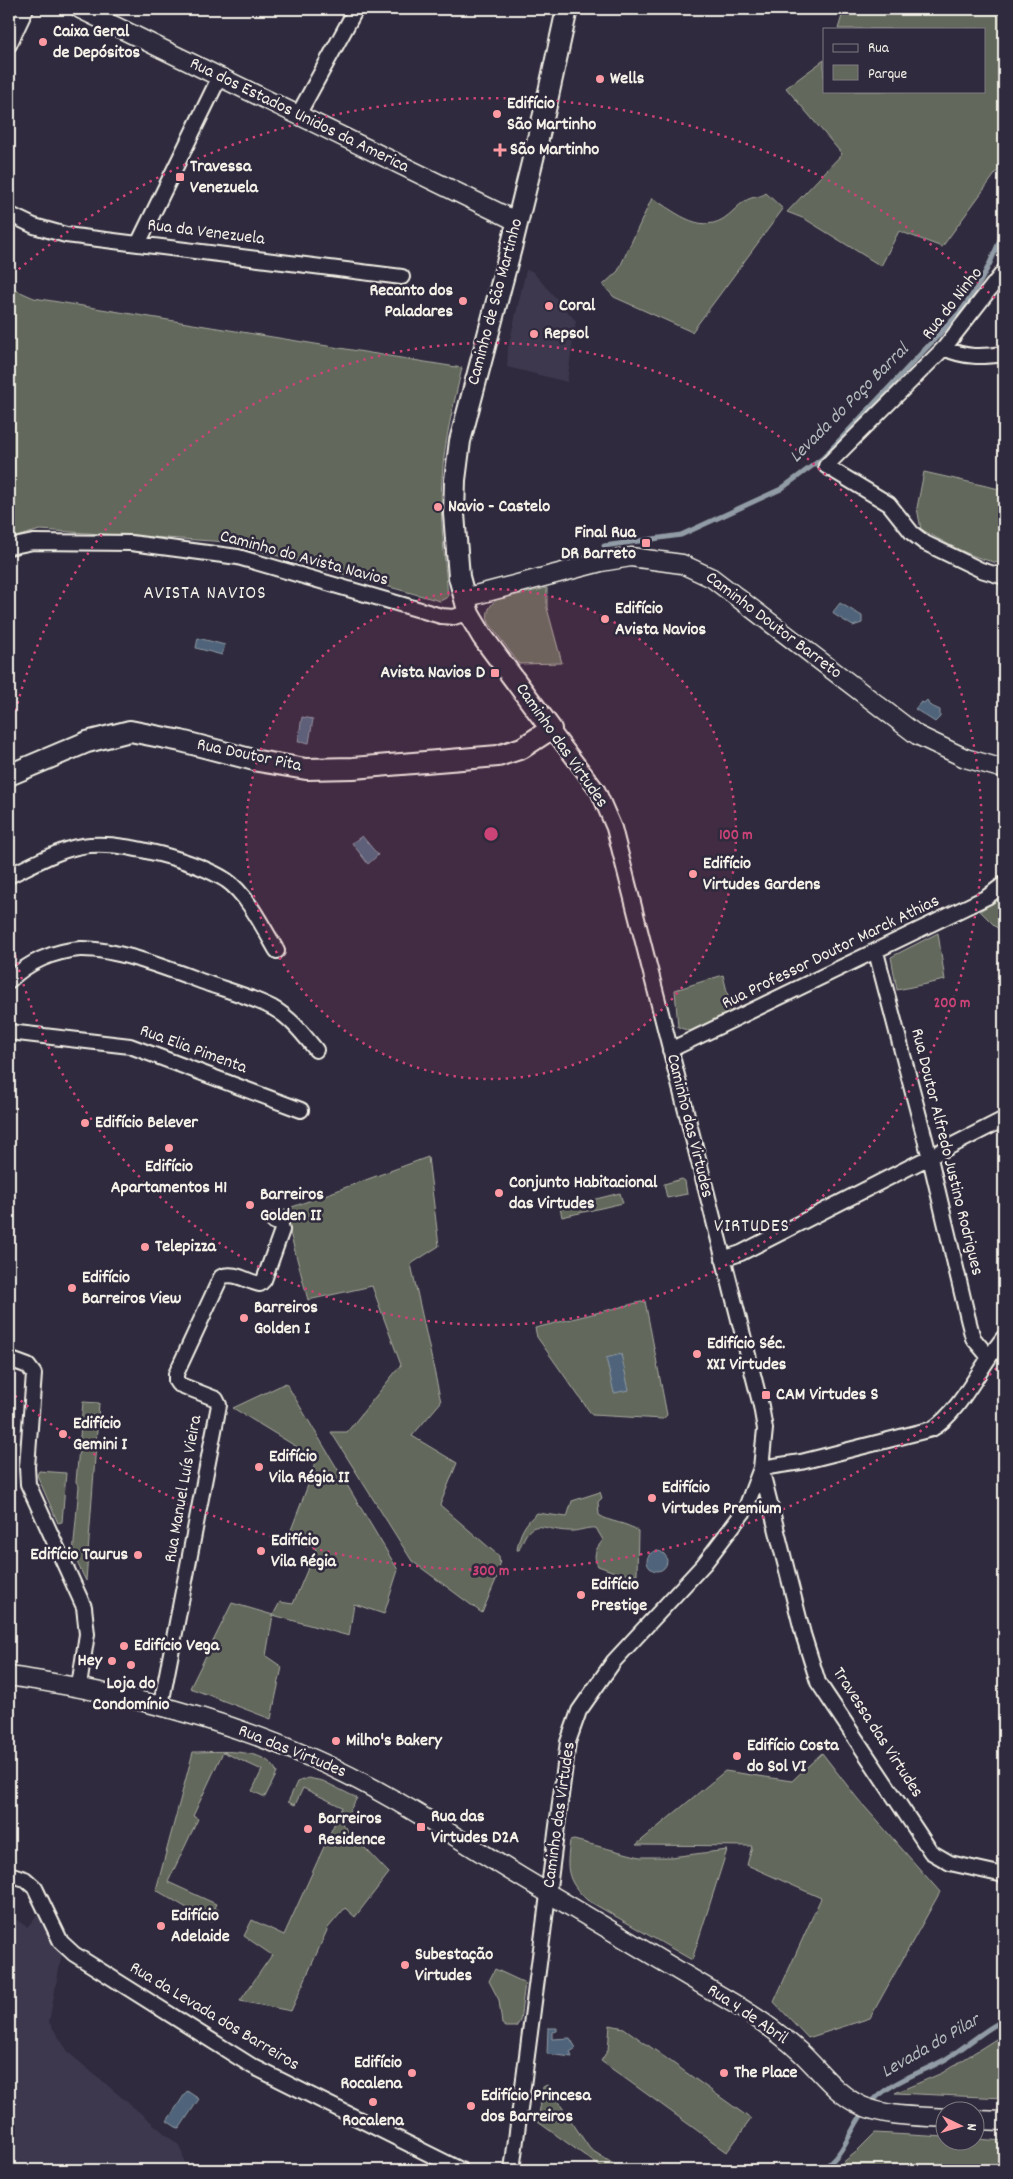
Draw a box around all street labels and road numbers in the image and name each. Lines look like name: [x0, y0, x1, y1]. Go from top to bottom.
street label: Rua dos Estados Unidos da America: [185, 52, 413, 180]
street label: Rua da Venezuela: [146, 213, 267, 253]
street label: Caminho de São Martinho: [462, 216, 530, 388]
street label: Rua do Ninho: [917, 262, 989, 346]
street label: Caminho do Avista Navios: [217, 524, 391, 594]
street label: Caminho Doutor Barreto: [700, 566, 846, 686]
street label: Caminho das Virtudes: [509, 679, 613, 813]
street label: Rua Doutor Pita: [194, 733, 304, 779]
street label: Rua Professor Doutor Marck Athias: [718, 889, 944, 1017]
street label: Rua Elia Pimenta: [136, 1019, 251, 1081]
street label: Rua Doutor Alfredo Justino Rodrigues: [903, 1026, 989, 1278]
street label: Caminho das Virtudes: [659, 1052, 719, 1200]
street label: Rua Manuel Luís Vieira: [159, 1413, 209, 1564]
street label: Travessa das Virtudes: [825, 1663, 929, 1803]
street label: Rua das Virtudes: [234, 1719, 350, 1785]
street label: Caminho das Virtudes: [537, 1740, 583, 1890]
street label: Rua da Levada dos Barreiros: [124, 1956, 304, 2078]
street label: Rua 4 de Abril: [701, 1979, 793, 2052]

